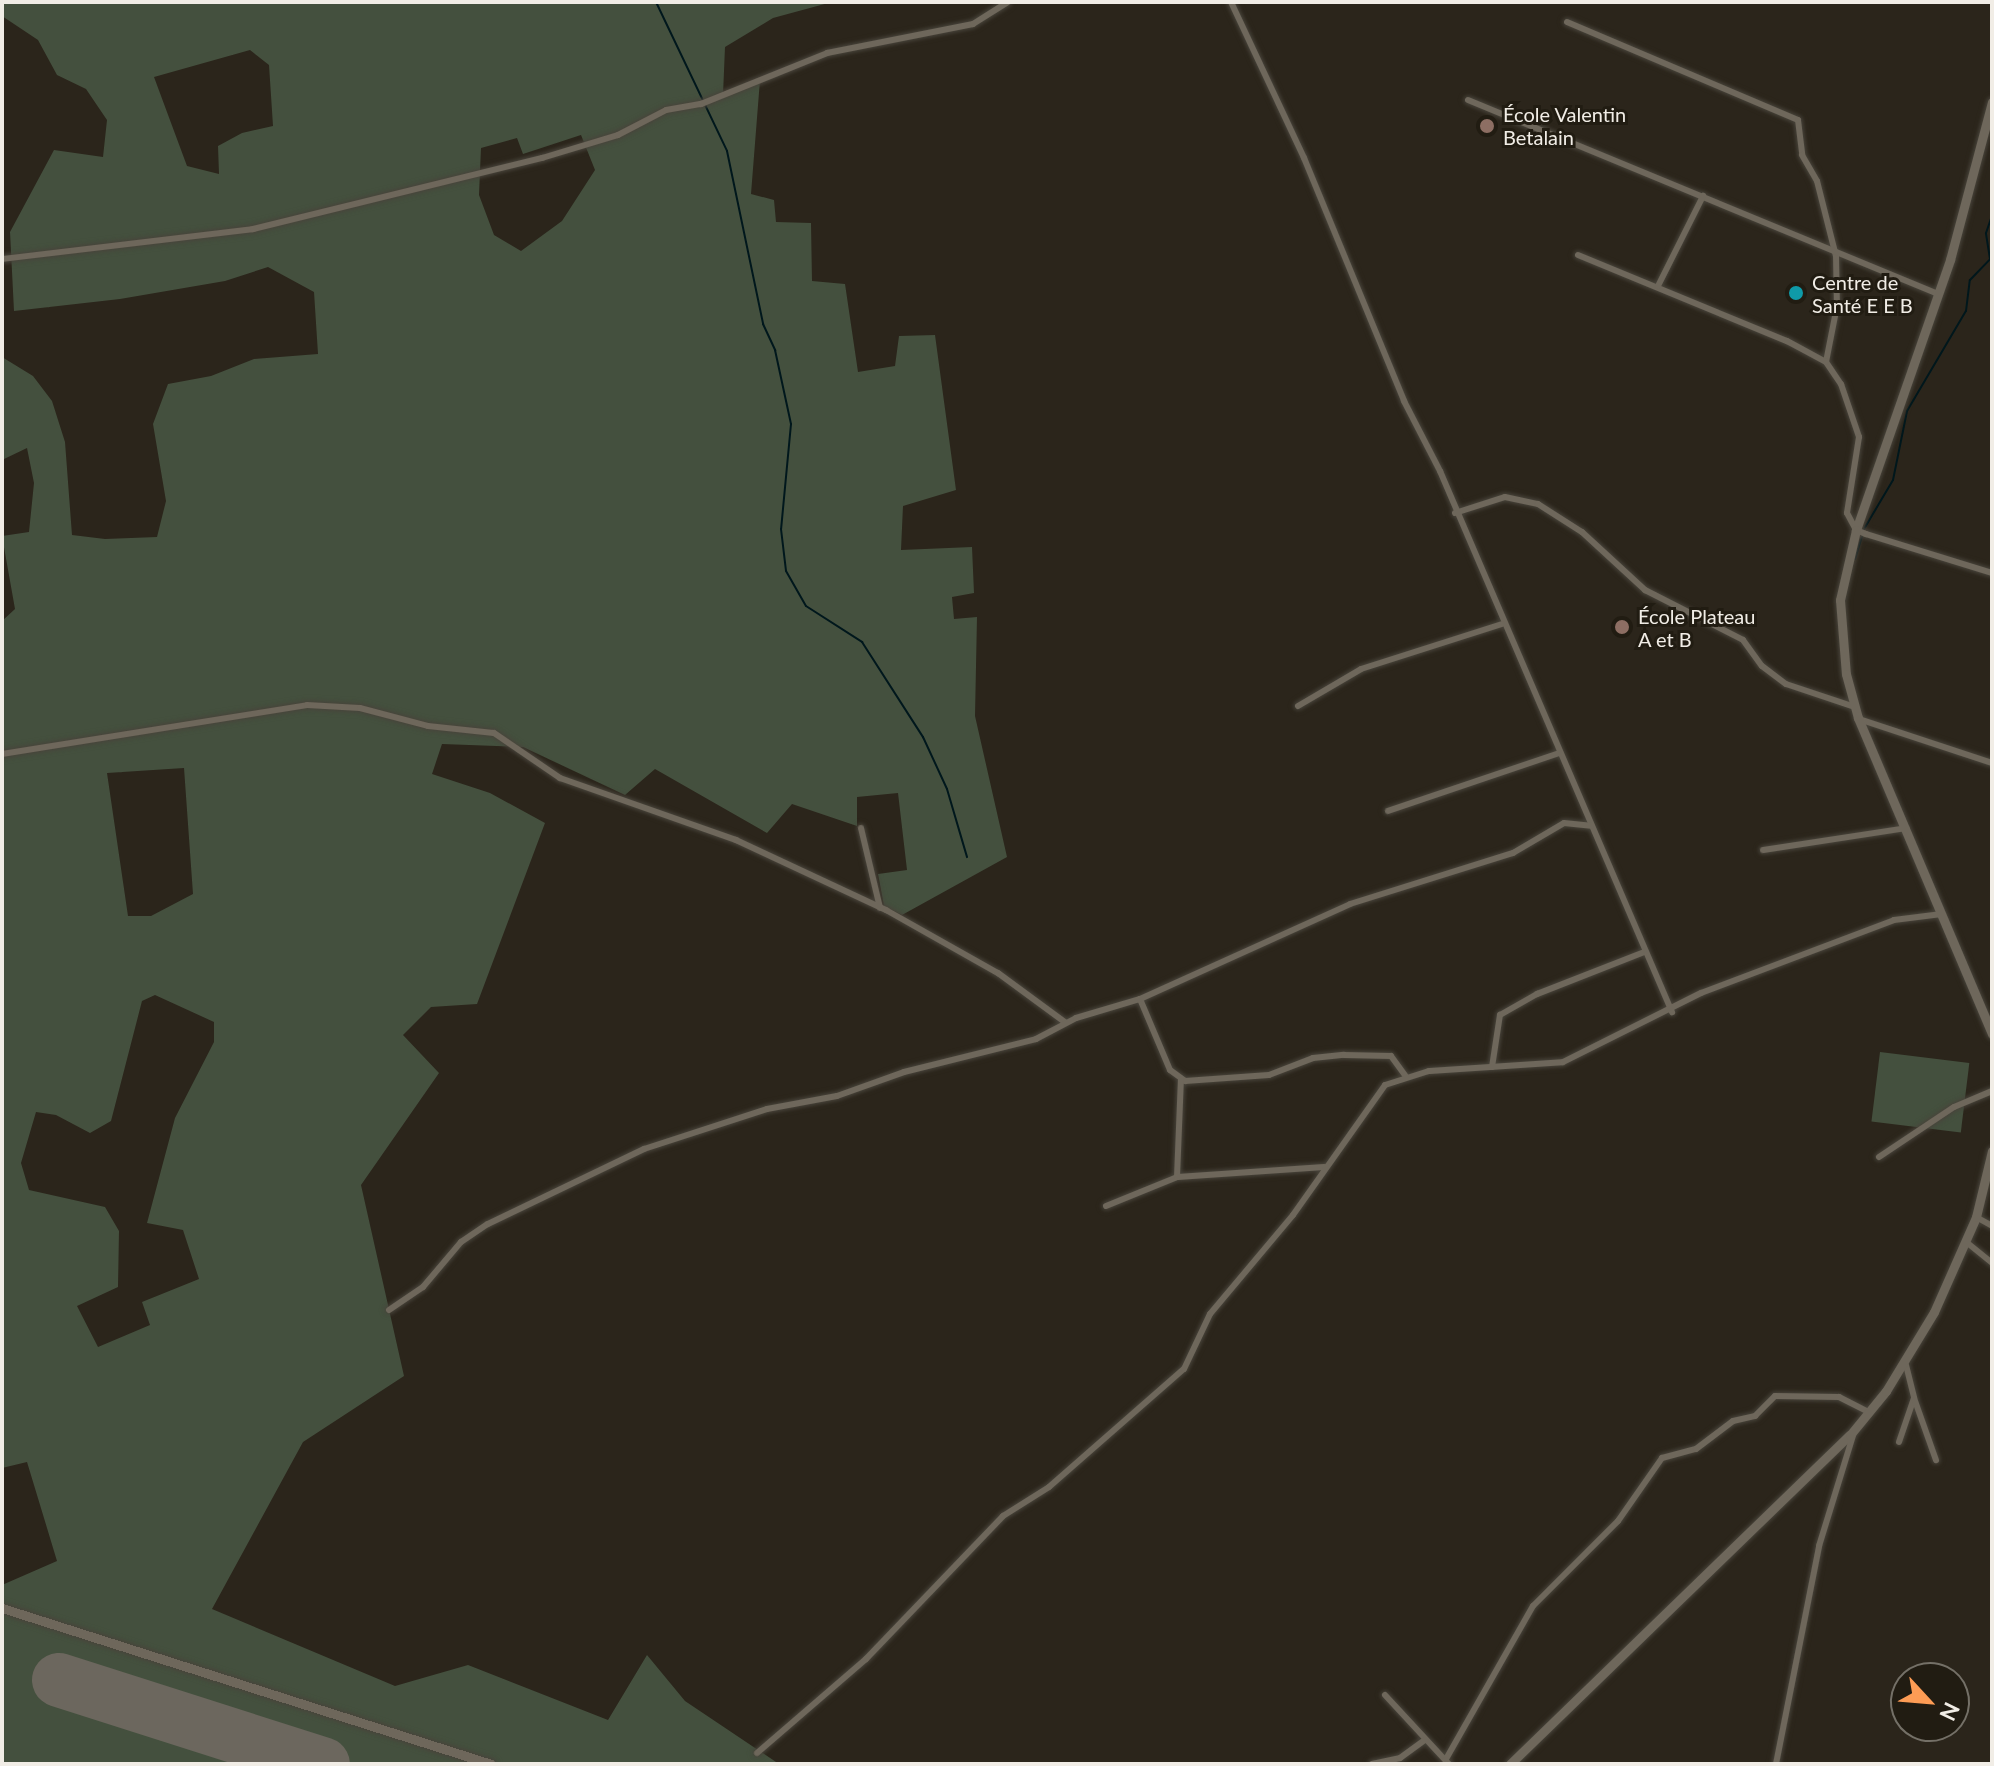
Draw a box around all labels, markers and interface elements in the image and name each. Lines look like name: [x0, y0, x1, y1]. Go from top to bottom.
place label: École Valentin Betalain: [1503, 102, 1627, 149]
marker: École Valentin Betalain: [1478, 117, 1496, 135]
place label: Centre de Santé E E B: [1812, 270, 1913, 317]
marker: Centre de Santé E E B: [1787, 284, 1805, 302]
place label: École Plateau A et B: [1638, 604, 1755, 651]
marker: École Plateau A et B: [1613, 618, 1631, 636]
north arrow: [1890, 1662, 1970, 1742]
text: N: [1934, 1698, 1966, 1725]

